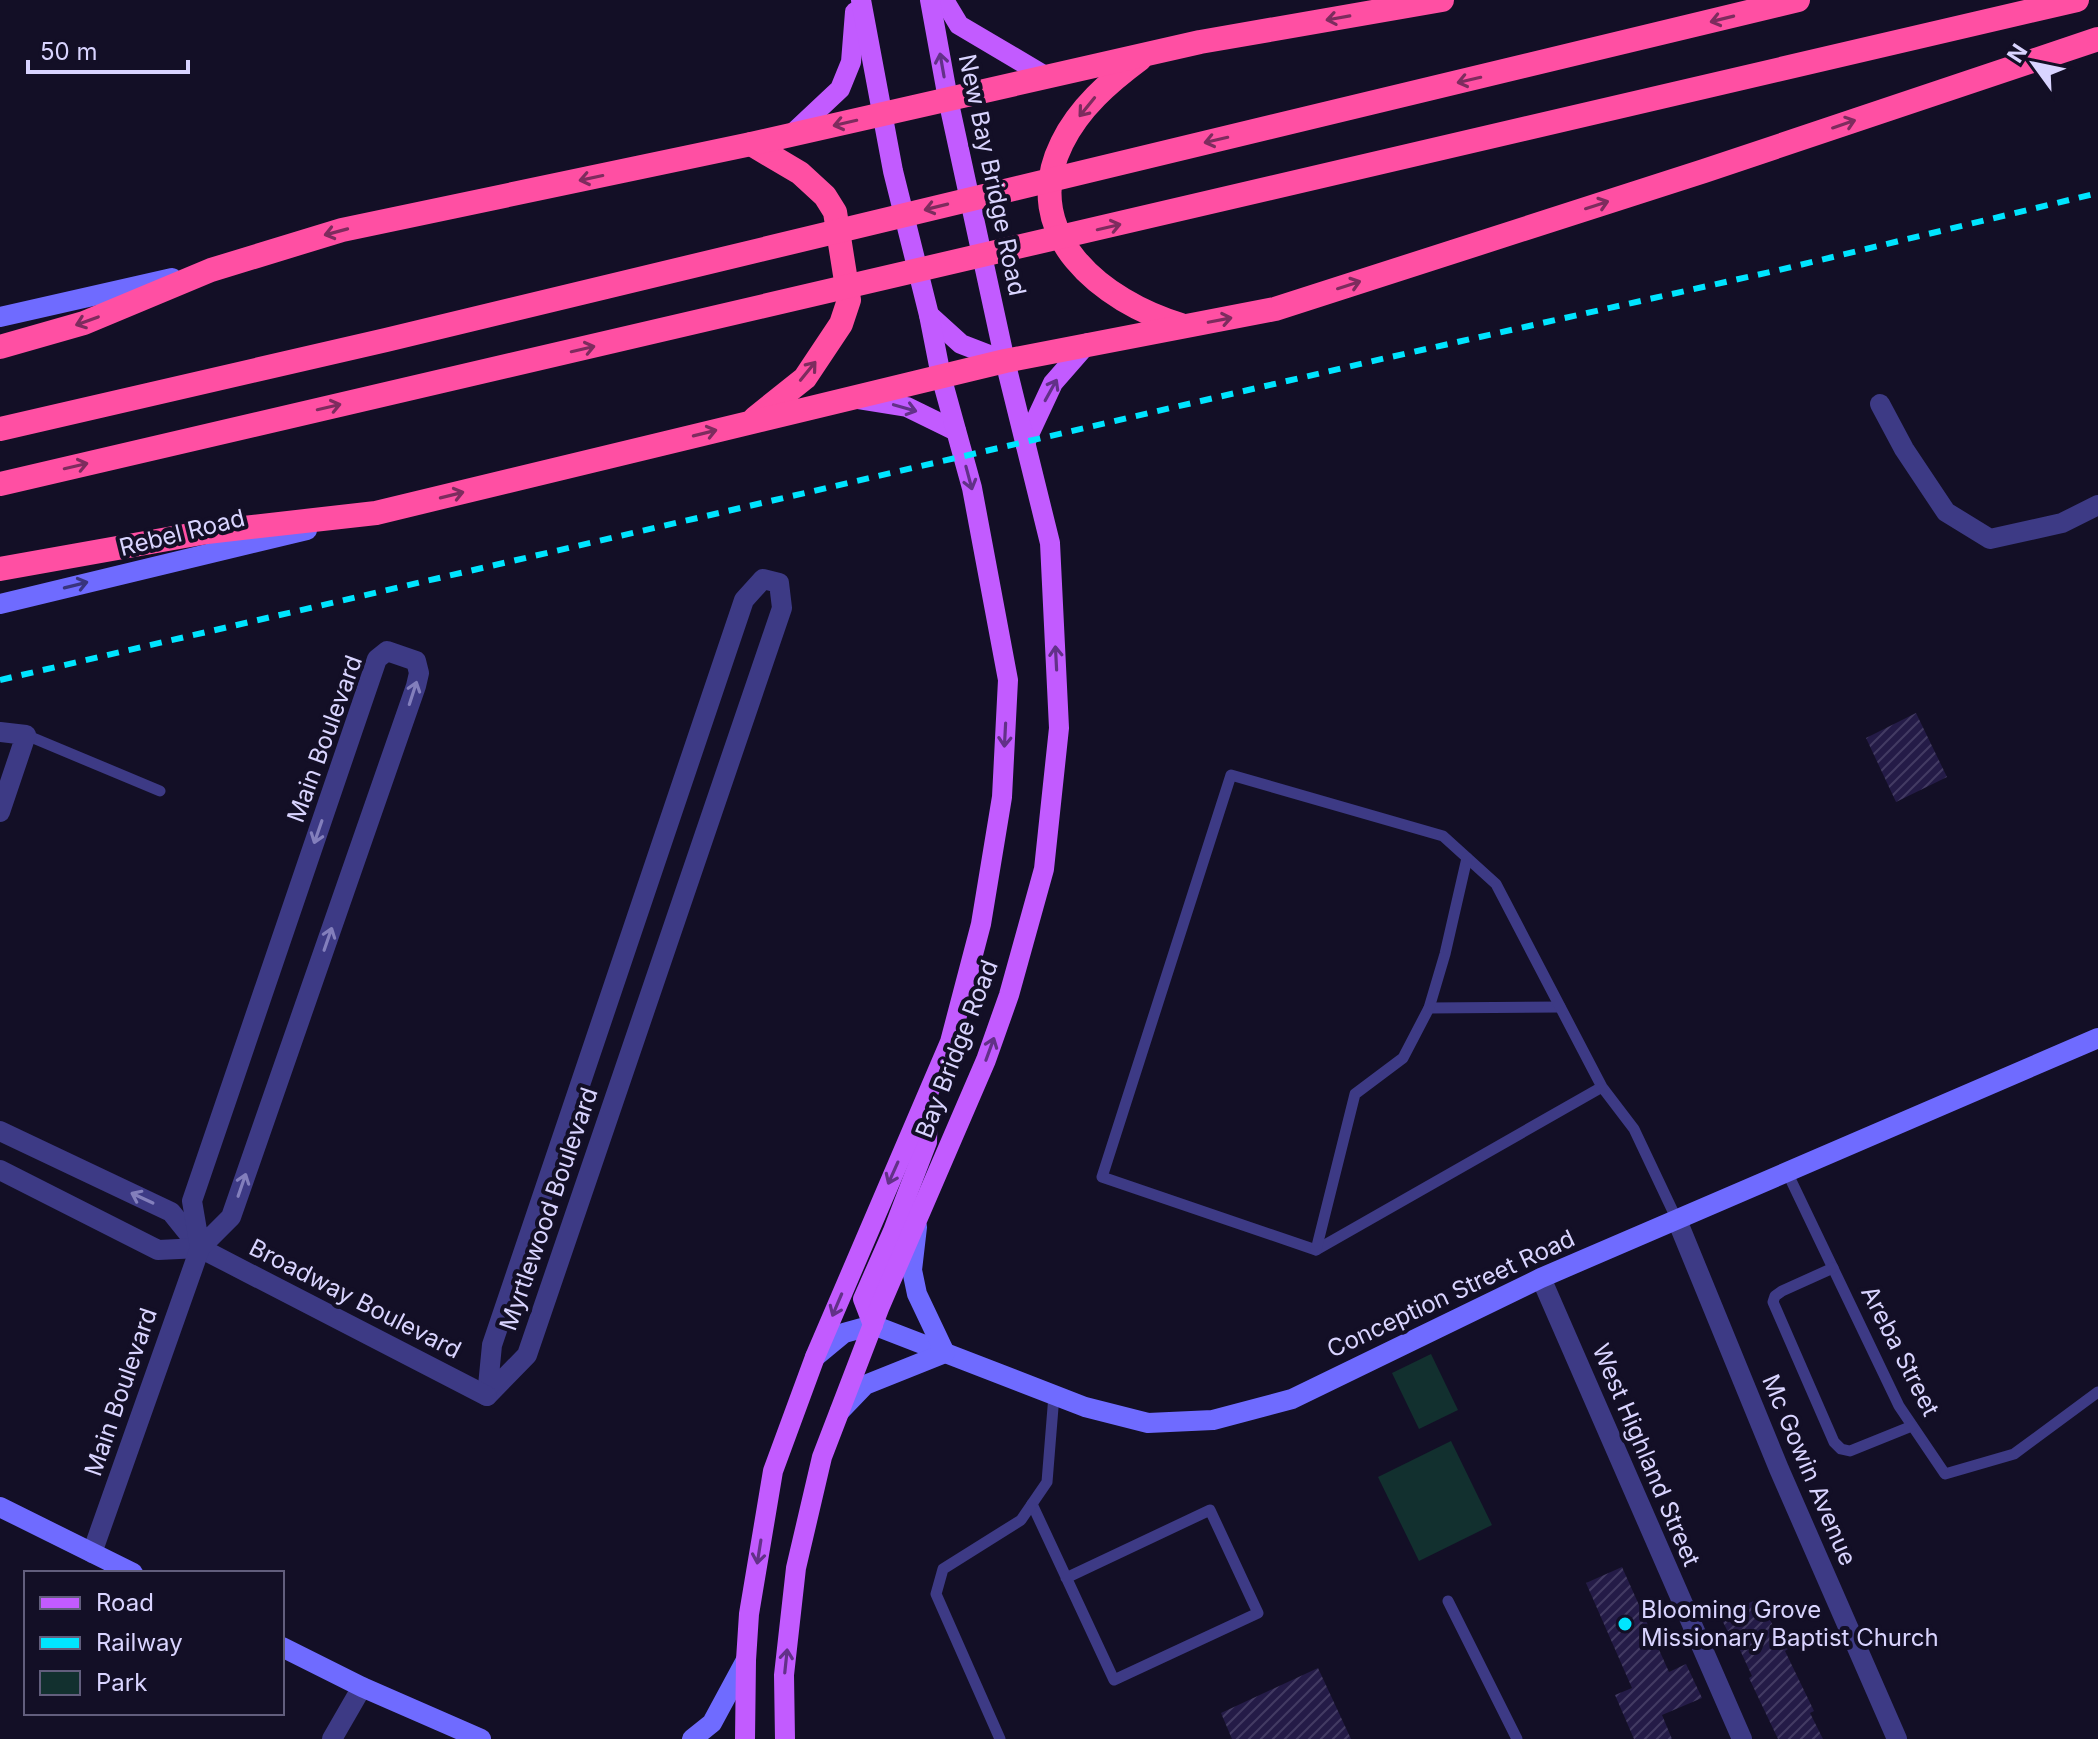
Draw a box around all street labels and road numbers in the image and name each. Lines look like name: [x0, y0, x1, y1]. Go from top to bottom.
street label: New Bay Bridge Road: [953, 52, 1032, 298]
street label: Rebel Road: [116, 503, 248, 562]
street label: Main Boulevard: [281, 651, 368, 826]
street label: Bay Bridge Road: [909, 956, 1004, 1142]
street label: Myrtlewood Boulevard: [493, 1083, 604, 1334]
street label: Conception Street Road: [1322, 1223, 1579, 1364]
street label: Broadway Boulevard: [244, 1233, 466, 1365]
street label: Areba Street: [1855, 1281, 1946, 1421]
street label: Main Boulevard: [78, 1304, 163, 1480]
street label: West Highland Street: [1586, 1339, 1707, 1571]
street label: Mc Gowin Avenue: [1756, 1370, 1863, 1570]

